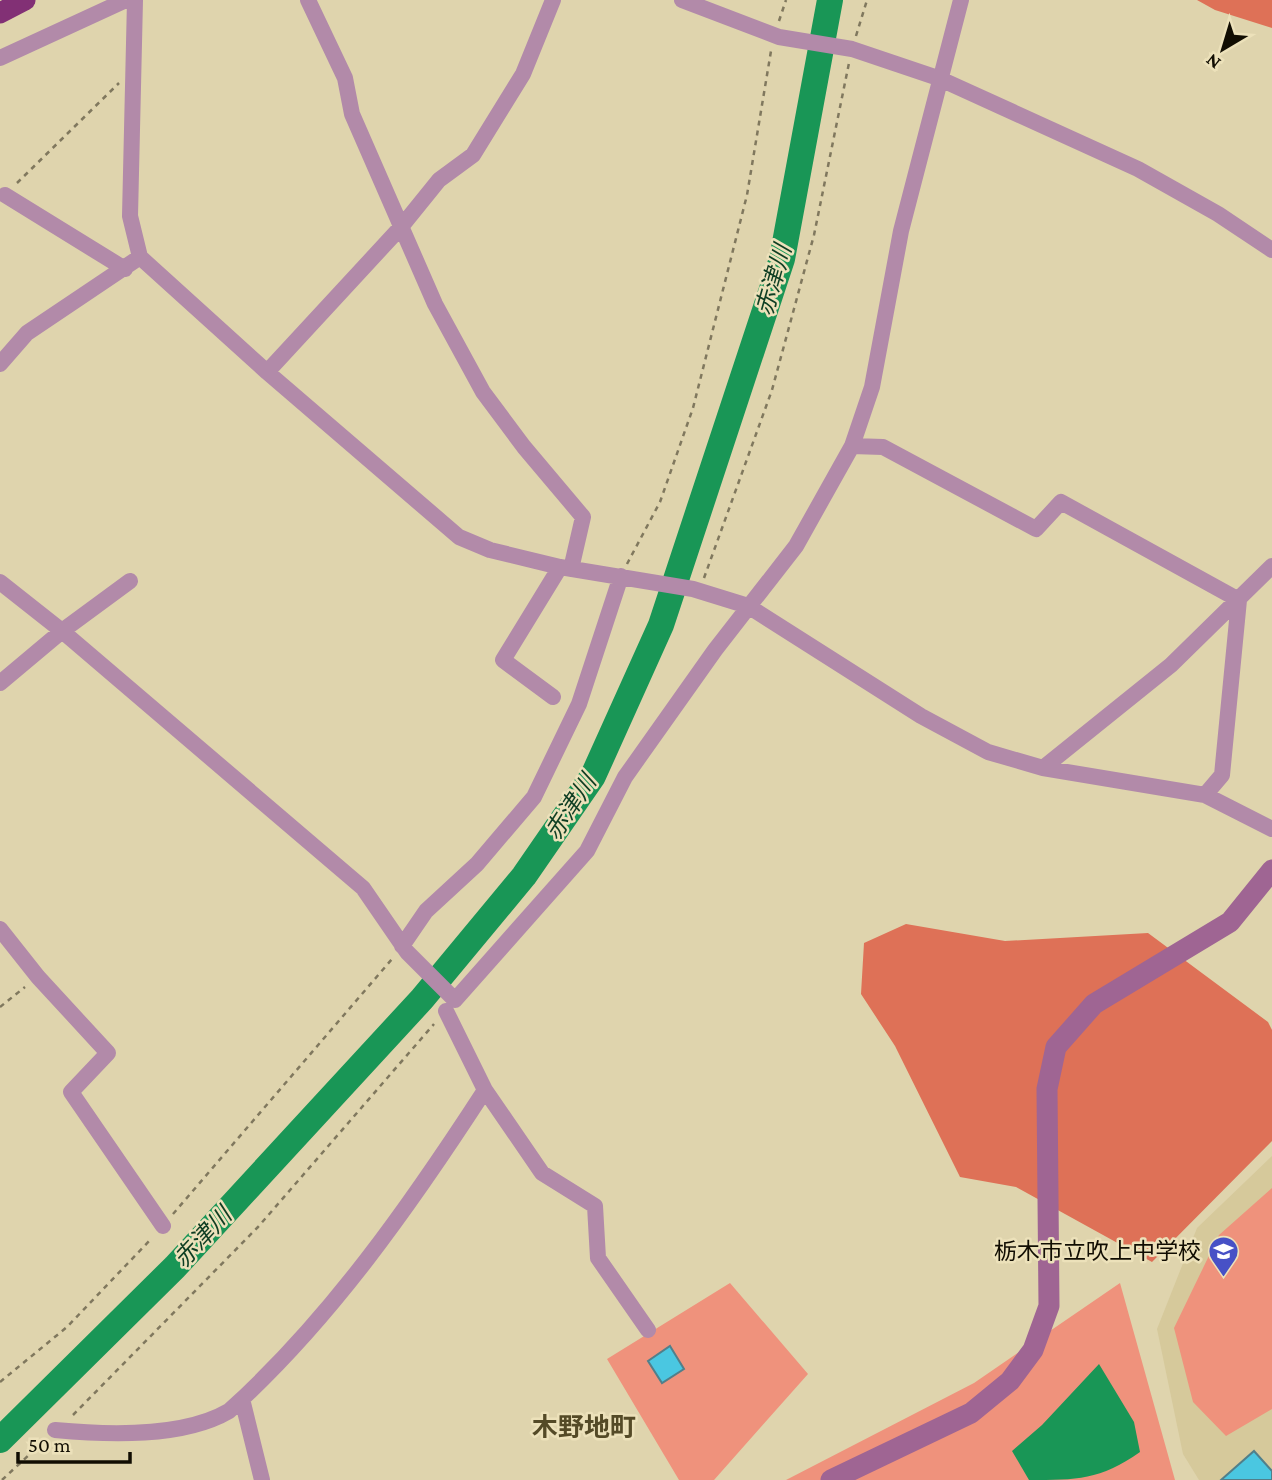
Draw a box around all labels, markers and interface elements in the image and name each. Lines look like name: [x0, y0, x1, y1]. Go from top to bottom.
north arrow: [1188, 14, 1258, 84]
text: N: [1201, 50, 1224, 74]
water label: 赤津川: [750, 239, 797, 318]
water label: 赤津川: [539, 767, 603, 845]
water label: 赤津川: [168, 1199, 238, 1273]
school or university icon: 栃木市立吹上中学校: [1207, 1234, 1241, 1278]
place label: 栃木市立吹上中学校: [994, 1238, 1201, 1264]
district label: 木野地町: [532, 1413, 636, 1442]
scale bar: [18, 1420, 130, 1464]
text: 50 m: [28, 1433, 71, 1457]

